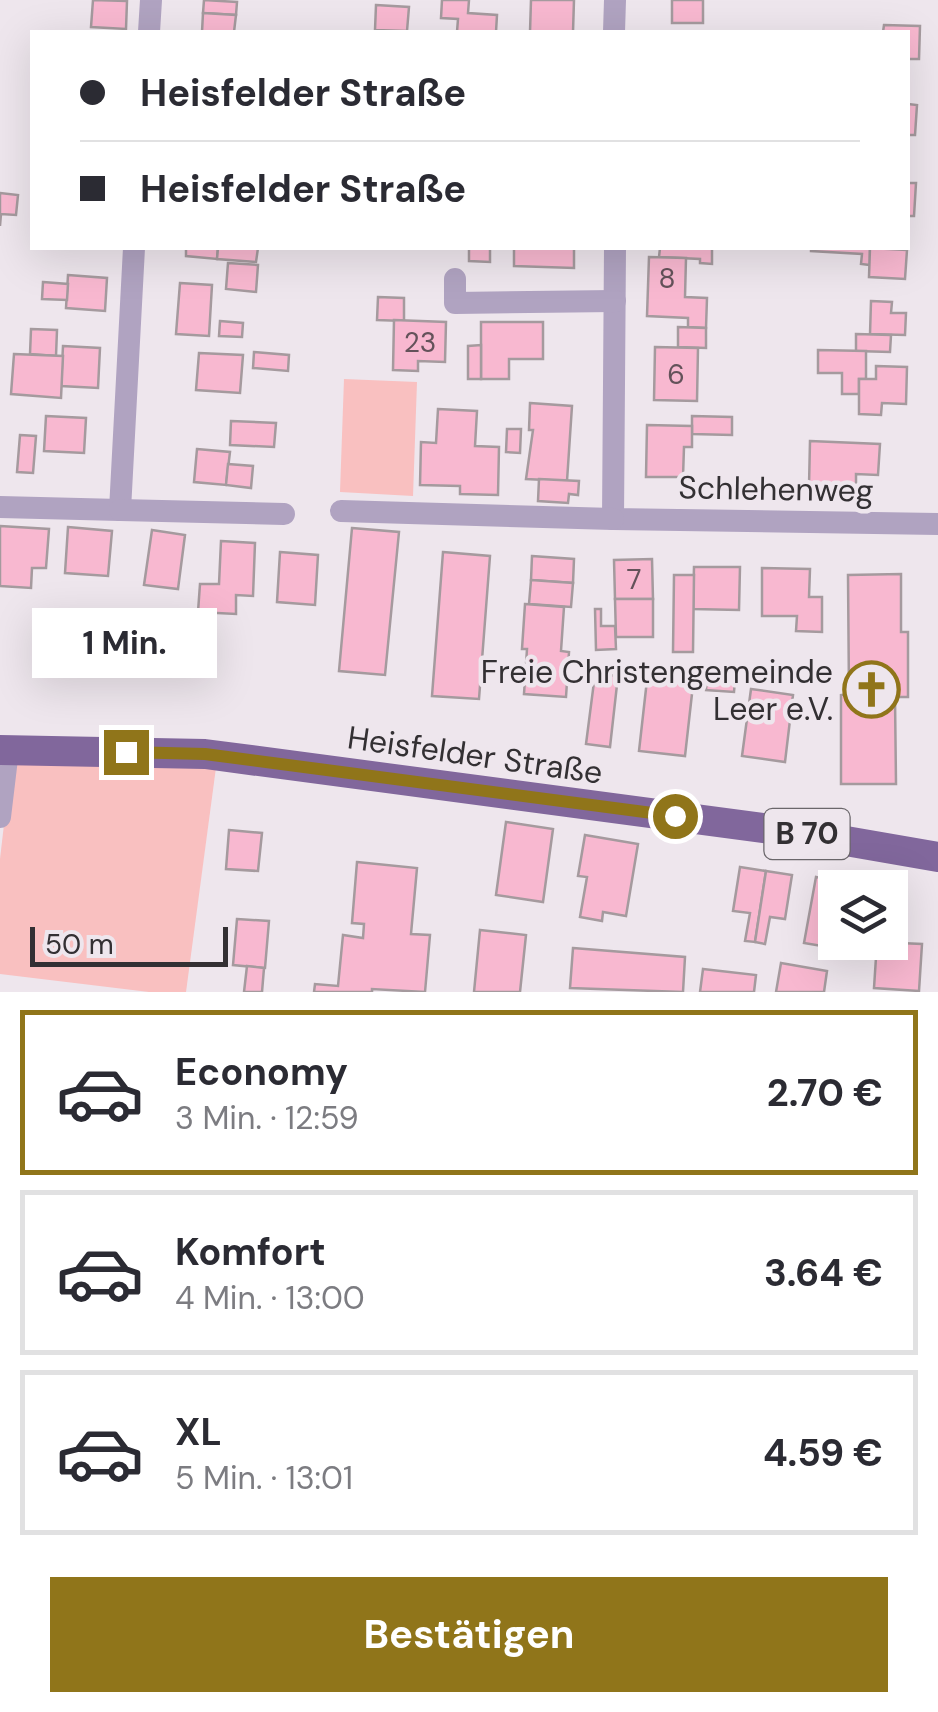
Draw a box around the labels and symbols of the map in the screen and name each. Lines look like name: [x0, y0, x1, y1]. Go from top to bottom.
house number: 8: [658, 260, 676, 297]
house number: 23: [404, 324, 436, 361]
house number: 6: [667, 356, 685, 393]
street label: Schlehenweg: [678, 466, 874, 512]
house number: 7: [627, 561, 641, 598]
callout: 1 Min.: [34, 607, 218, 677]
place label: Freie Christengemeinde Leer e.V.: [481, 651, 833, 730]
church icon: Freie Christengemeinde Leer e.V.: [842, 660, 902, 720]
street label: Heisfelder Straße: [345, 716, 605, 794]
route end: [104, 730, 149, 775]
route start: [653, 794, 698, 839]
road number: B 70: [764, 809, 850, 859]
scale bar: [30, 922, 228, 966]

